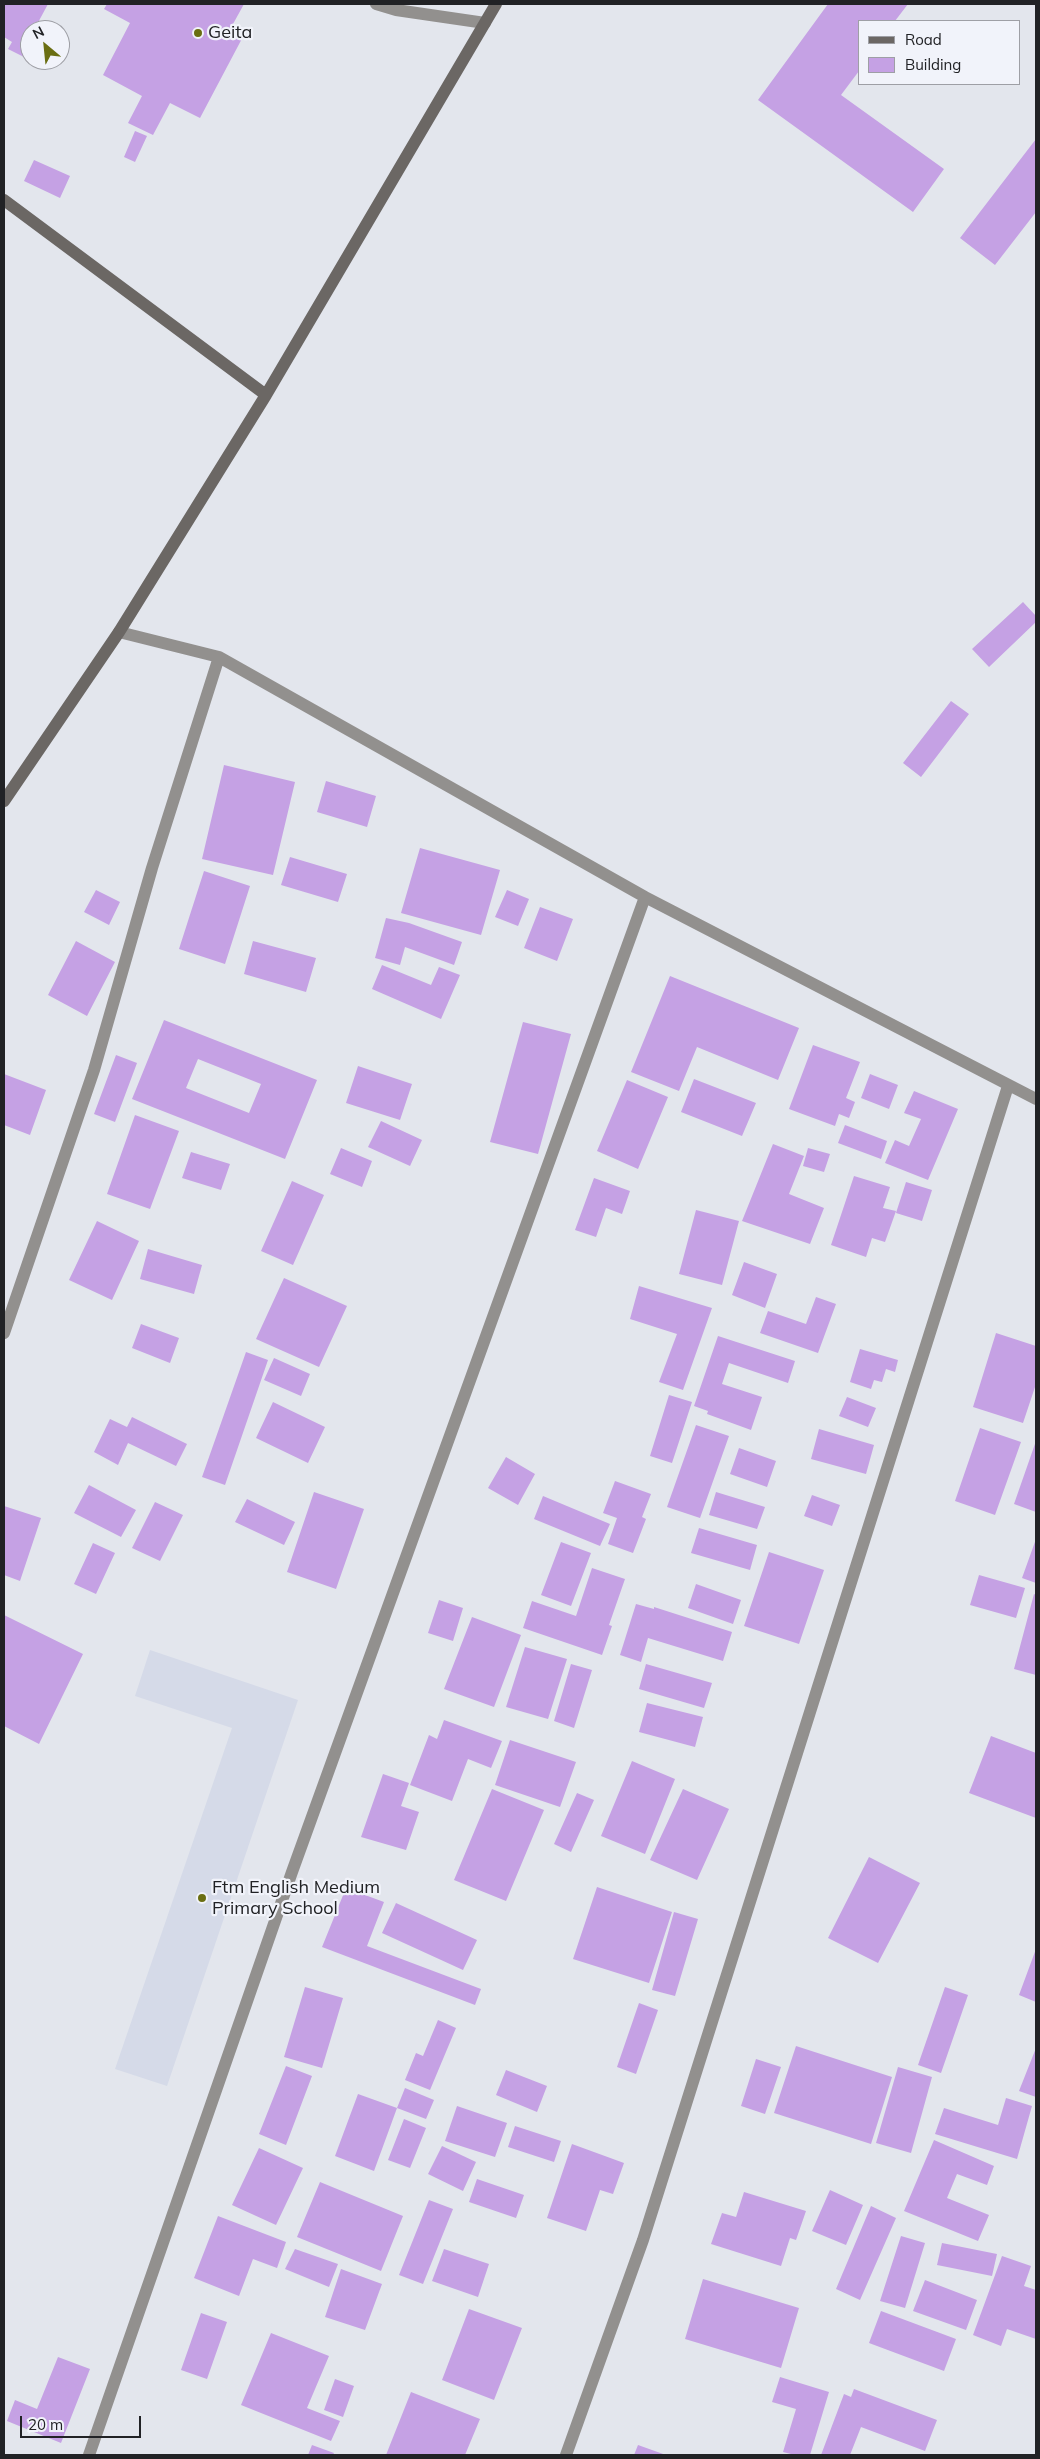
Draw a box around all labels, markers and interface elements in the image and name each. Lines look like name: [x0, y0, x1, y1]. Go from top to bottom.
north arrow: [20, 20, 70, 70]
legend: [858, 20, 1020, 85]
text: N: [30, 22, 47, 43]
place label: Geita: [208, 22, 252, 44]
marker: Geita: [192, 27, 204, 39]
text: Road: [905, 30, 942, 49]
text: Building: [905, 55, 961, 74]
place label: Ftm English Medium Primary School: [212, 1877, 380, 1920]
marker: Ftm English Medium Primary School: [196, 1892, 208, 1904]
scale bar: [22, 2406, 144, 2438]
text: 20 m: [28, 2415, 63, 2434]

